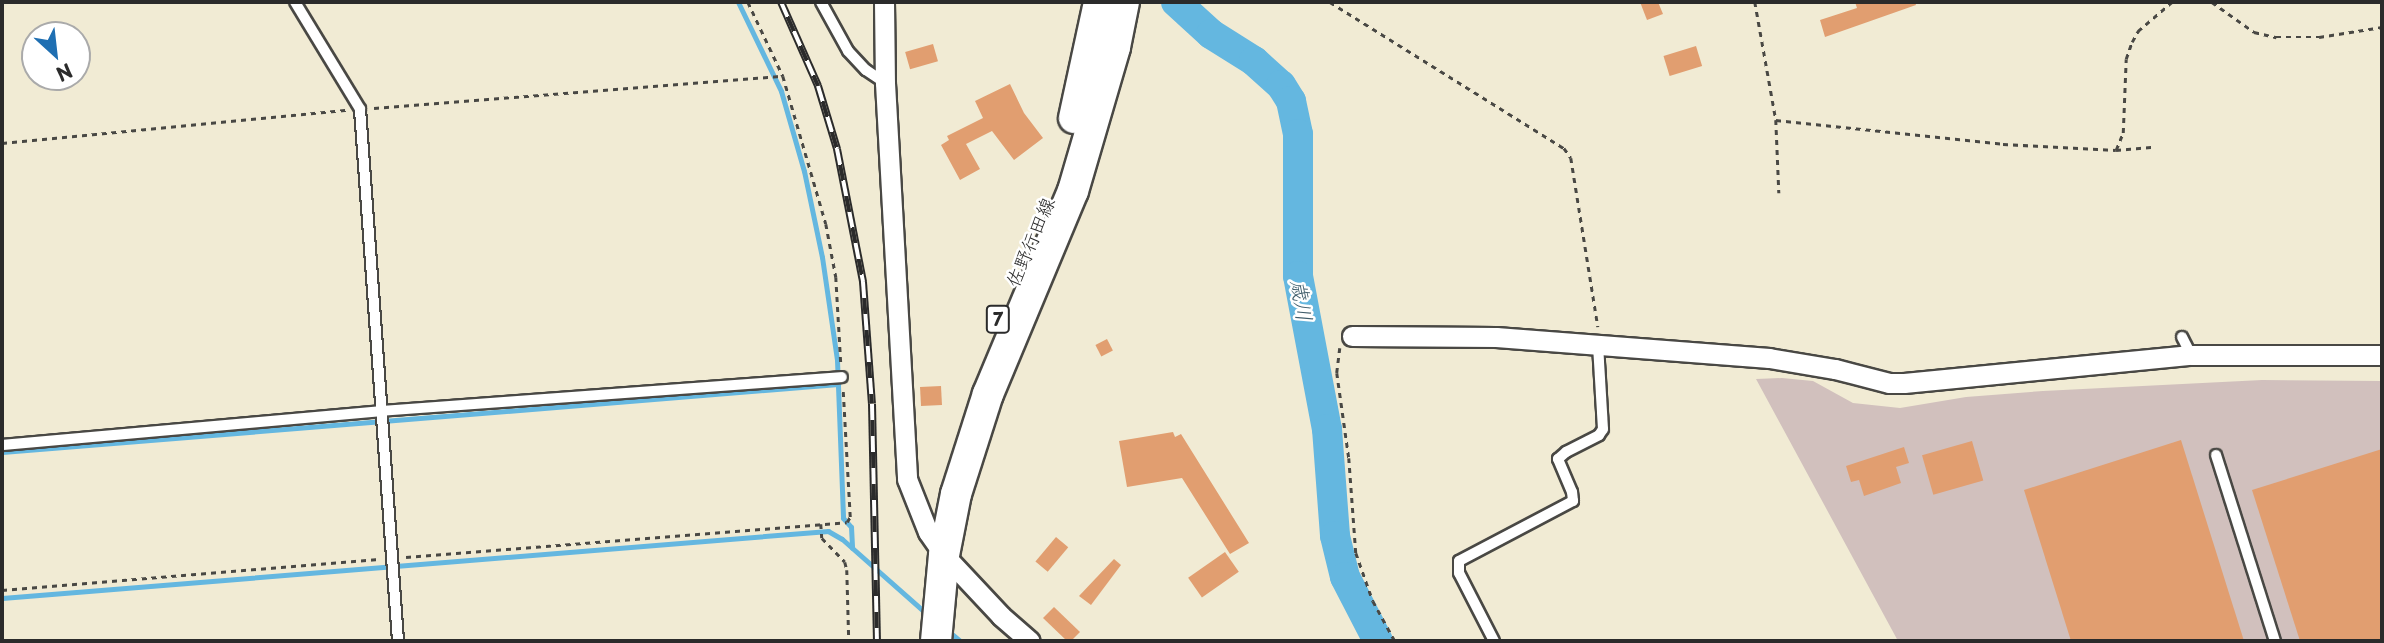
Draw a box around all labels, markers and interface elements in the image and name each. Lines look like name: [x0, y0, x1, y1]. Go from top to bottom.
north arrow: [21, 21, 91, 91]
text: N: [52, 57, 78, 89]
street label: 佐野行田線: [1001, 194, 1059, 290]
water label: 歳川: [1287, 277, 1319, 323]
road number: 7: [986, 304, 1010, 334]

